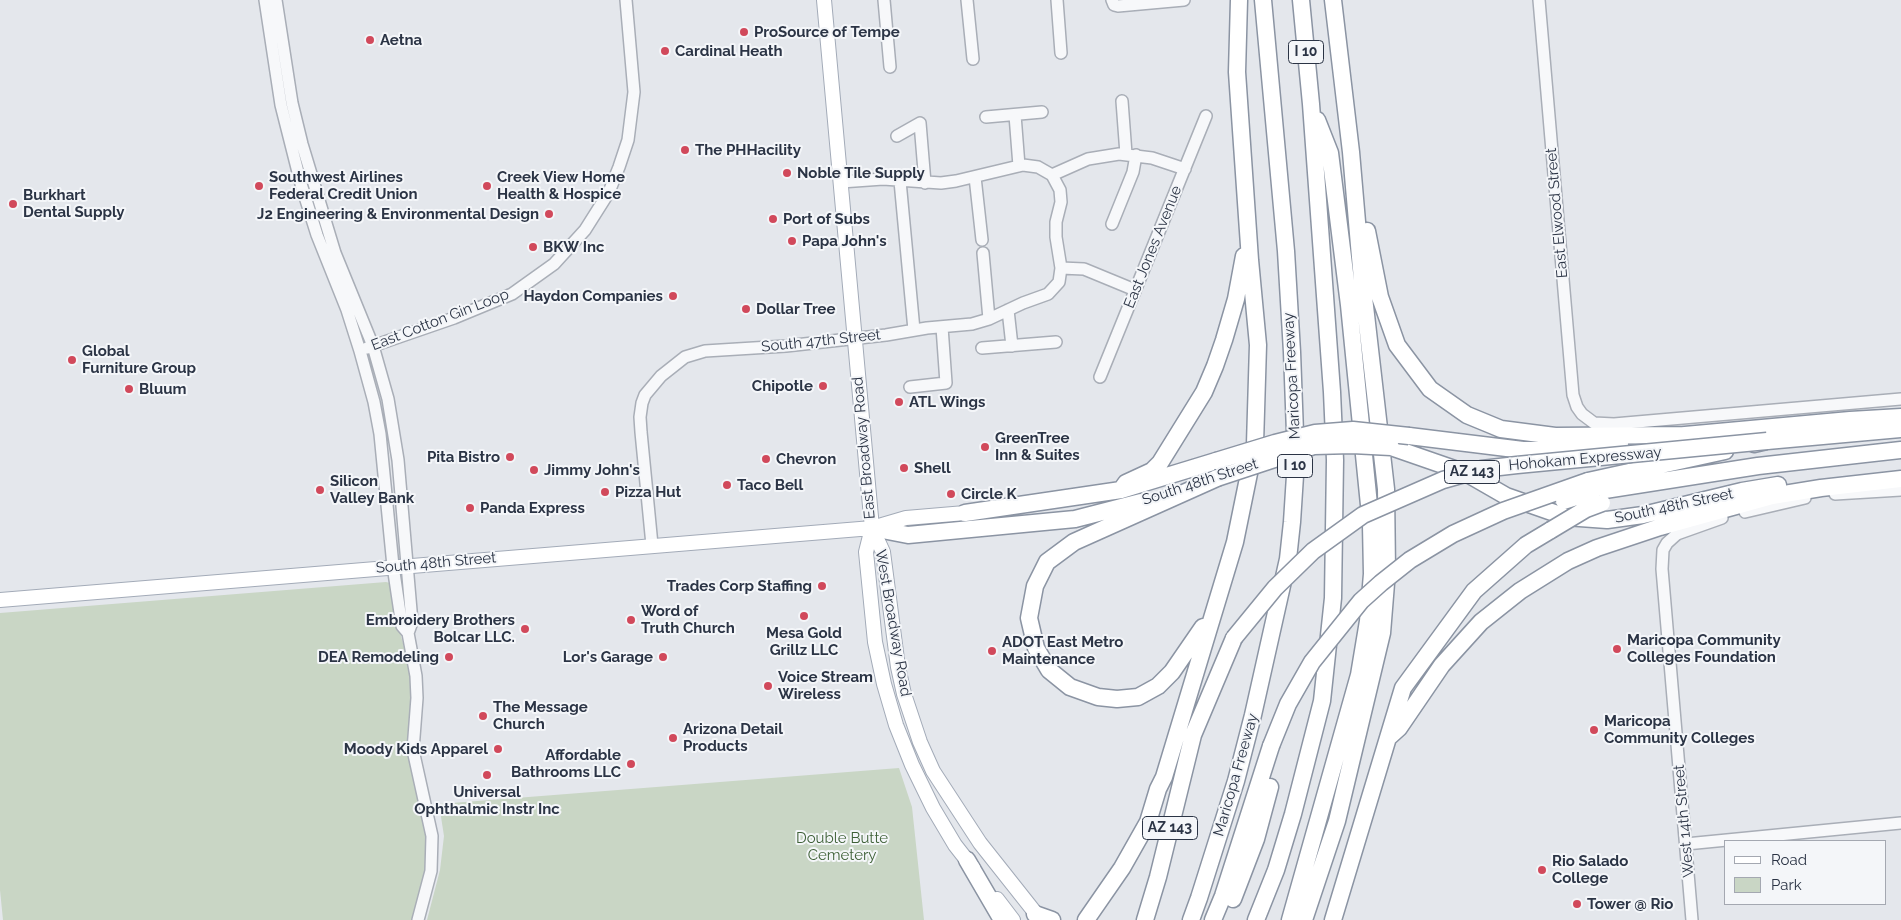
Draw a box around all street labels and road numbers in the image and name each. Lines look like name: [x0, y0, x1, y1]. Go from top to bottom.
road number: I 10: [1288, 41, 1324, 64]
street label: East Elwood Street: [1542, 147, 1572, 279]
street label: East Jones Avenue: [1120, 183, 1186, 311]
street label: East Cotton Gin Loop: [369, 285, 511, 355]
street label: Maricopa Freeway: [1280, 312, 1304, 440]
street label: South 47th Street: [760, 326, 882, 356]
street label: East Broadway Road: [849, 376, 879, 520]
street label: Hohokam Expressway: [1508, 443, 1662, 475]
road number: I 10: [1278, 454, 1312, 478]
street label: South 48th Street: [1140, 455, 1260, 509]
road number: AZ 143: [1444, 461, 1500, 484]
street label: South 48th Street: [1613, 485, 1735, 527]
street label: West Broadway Road: [871, 548, 915, 698]
street label: South 48th Street: [375, 549, 497, 577]
street label: Maricopa Freeway: [1210, 712, 1262, 838]
street label: West 14th Street: [1670, 764, 1698, 878]
road number: AZ 143: [1142, 816, 1198, 840]

